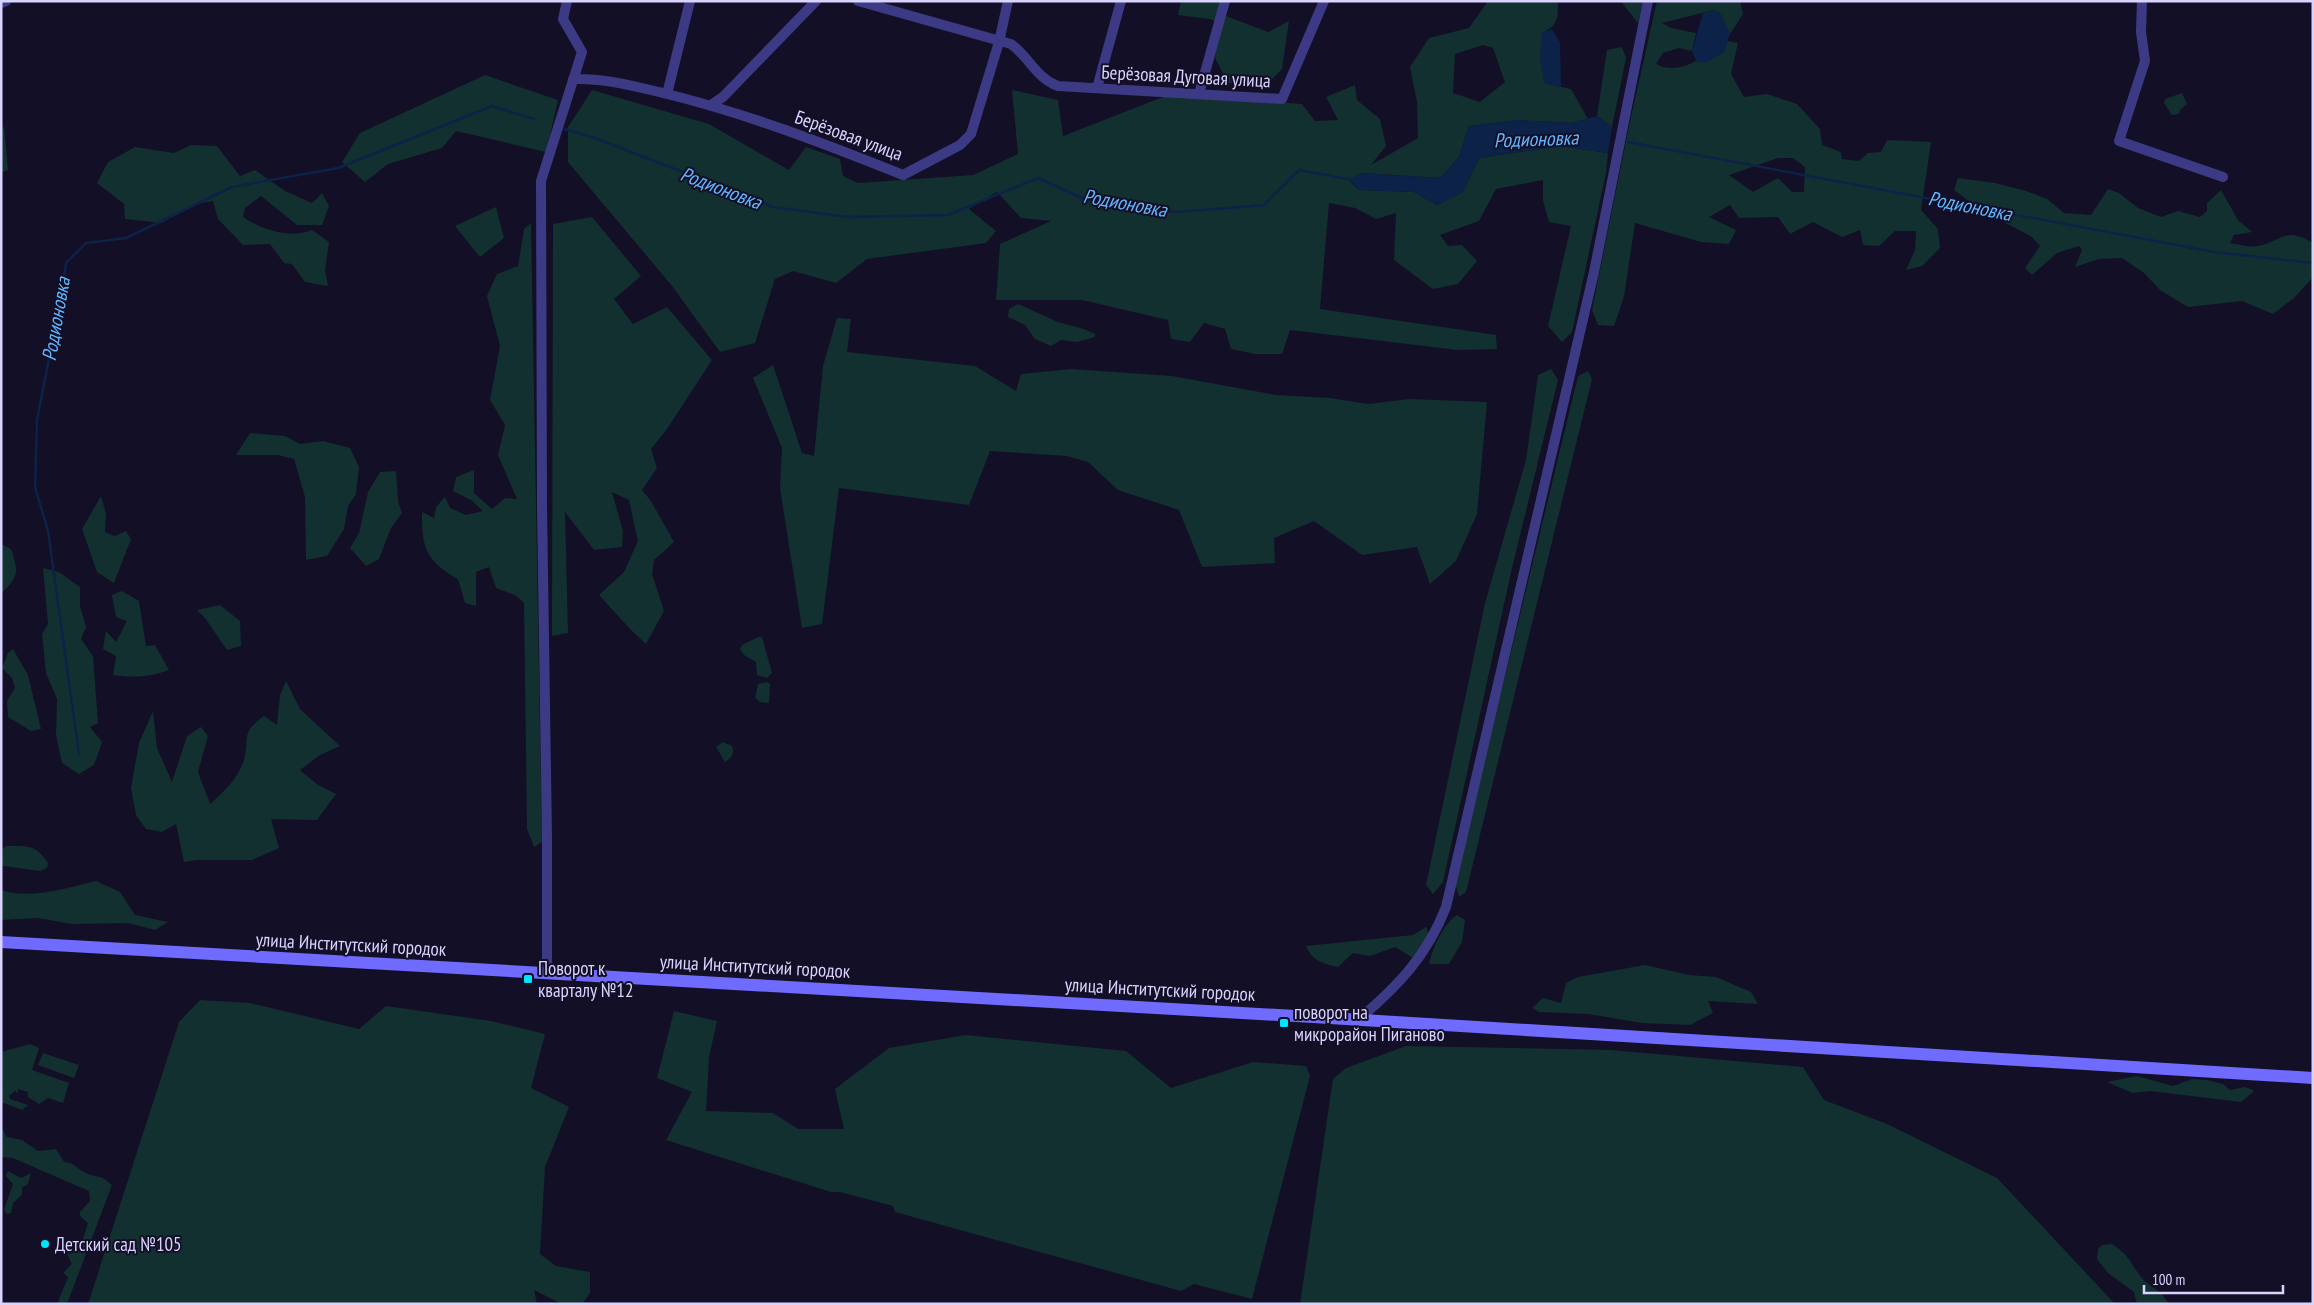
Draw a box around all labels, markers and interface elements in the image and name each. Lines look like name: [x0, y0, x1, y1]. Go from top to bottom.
street label: Берёзовая Дуговая улица: [1101, 60, 1271, 92]
street label: Берёзовая улица: [792, 104, 906, 166]
water label: Родионовка: [1493, 125, 1580, 153]
water label: Родионовка: [677, 161, 766, 216]
water label: Родионовка: [1081, 183, 1170, 223]
water label: Родионовка: [1926, 185, 2015, 227]
water label: Родионовка: [36, 274, 76, 363]
street label: улица Институтский городок: [255, 927, 447, 961]
street label: улица Институтский городок: [659, 949, 851, 983]
place label: Поворот к кварталу №12: [538, 956, 633, 1002]
street label: улица Институтский городок: [1064, 972, 1256, 1006]
marker: Поворот к кварталу №12: [522, 973, 534, 985]
place label: поворот на микрорайон Пиганово: [1294, 1000, 1445, 1046]
marker: поворот на микрорайон Пиганово: [1278, 1017, 1290, 1029]
place label: Детский сад №105: [55, 1232, 182, 1256]
marker: Детский сад №105: [39, 1238, 51, 1250]
scale bar: [2144, 1262, 2283, 1294]
text: 100 m: [2152, 1270, 2185, 1289]

